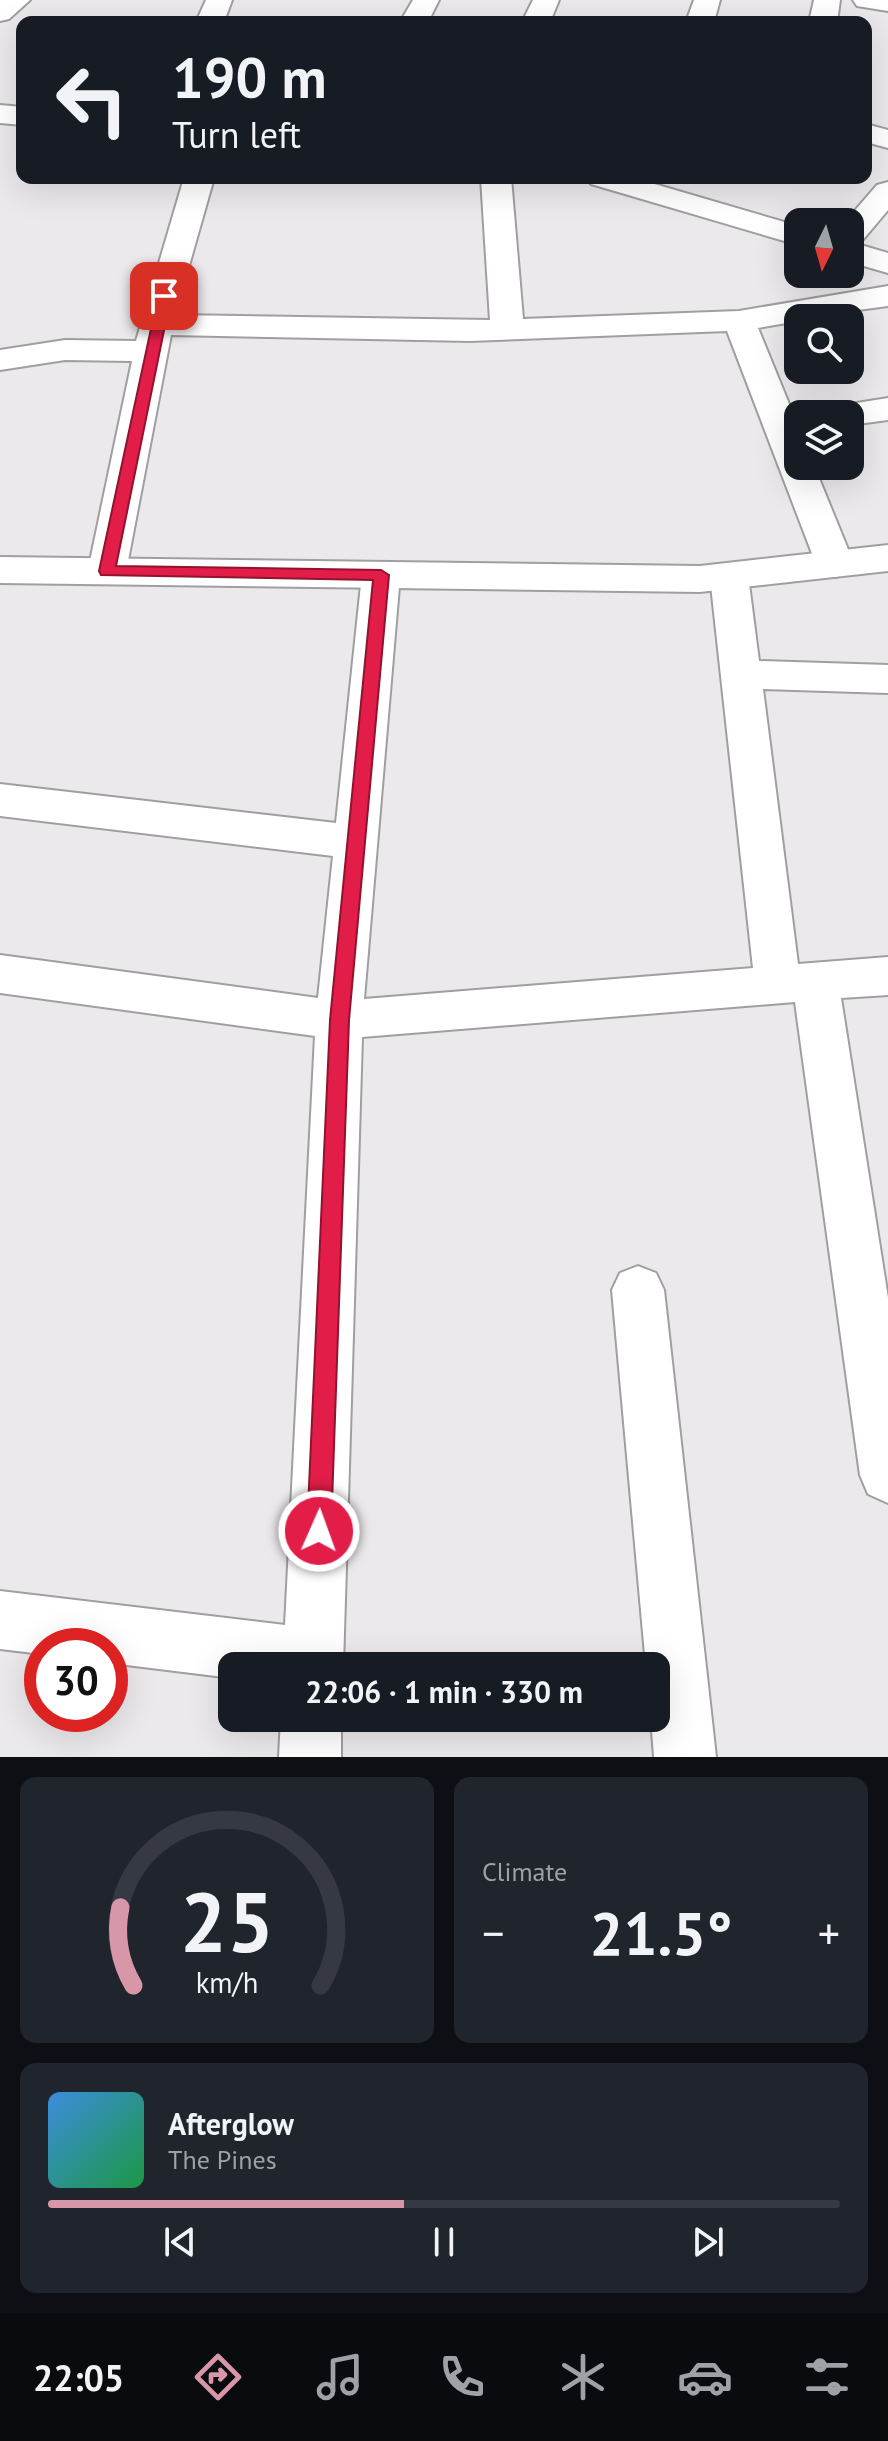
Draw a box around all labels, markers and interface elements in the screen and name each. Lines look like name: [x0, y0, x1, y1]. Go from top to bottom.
text: 190 m: [172, 41, 327, 113]
icon: left: [40, 48, 144, 152]
text: Turn left: [172, 111, 301, 158]
north arrow: [784, 208, 864, 288]
map controls: [784, 208, 864, 480]
pin: [130, 262, 198, 330]
icon: arrive: [142, 274, 186, 318]
button: search: [784, 304, 864, 384]
button: layers: [784, 400, 864, 480]
position arrow: [277, 1489, 361, 1573]
speed limit sign: 30: [24, 1628, 128, 1732]
text: 22:06 · 1 min · 330 m: [305, 1672, 583, 1711]
text: Climate: [482, 1855, 567, 1888]
text: 25: [180, 1867, 274, 1975]
text: 21.5°: [589, 1894, 733, 1972]
text: −: [482, 1904, 504, 1961]
text: +: [818, 1904, 840, 1961]
text: km/h: [196, 1964, 258, 2001]
text: Afterglow: [168, 2104, 294, 2143]
text: The Pines: [168, 2143, 277, 2176]
icon: previous: [158, 2220, 202, 2264]
icon: pause: [422, 2220, 466, 2264]
icon: next: [686, 2220, 730, 2264]
icon: directions: [190, 2349, 246, 2405]
icon: music: [312, 2349, 368, 2405]
icon: phone: [434, 2349, 490, 2405]
icon: climate: [555, 2349, 611, 2405]
icon: car: [677, 2349, 733, 2405]
icon: filters: [799, 2349, 855, 2405]
text: 22:05: [33, 2354, 124, 2401]

